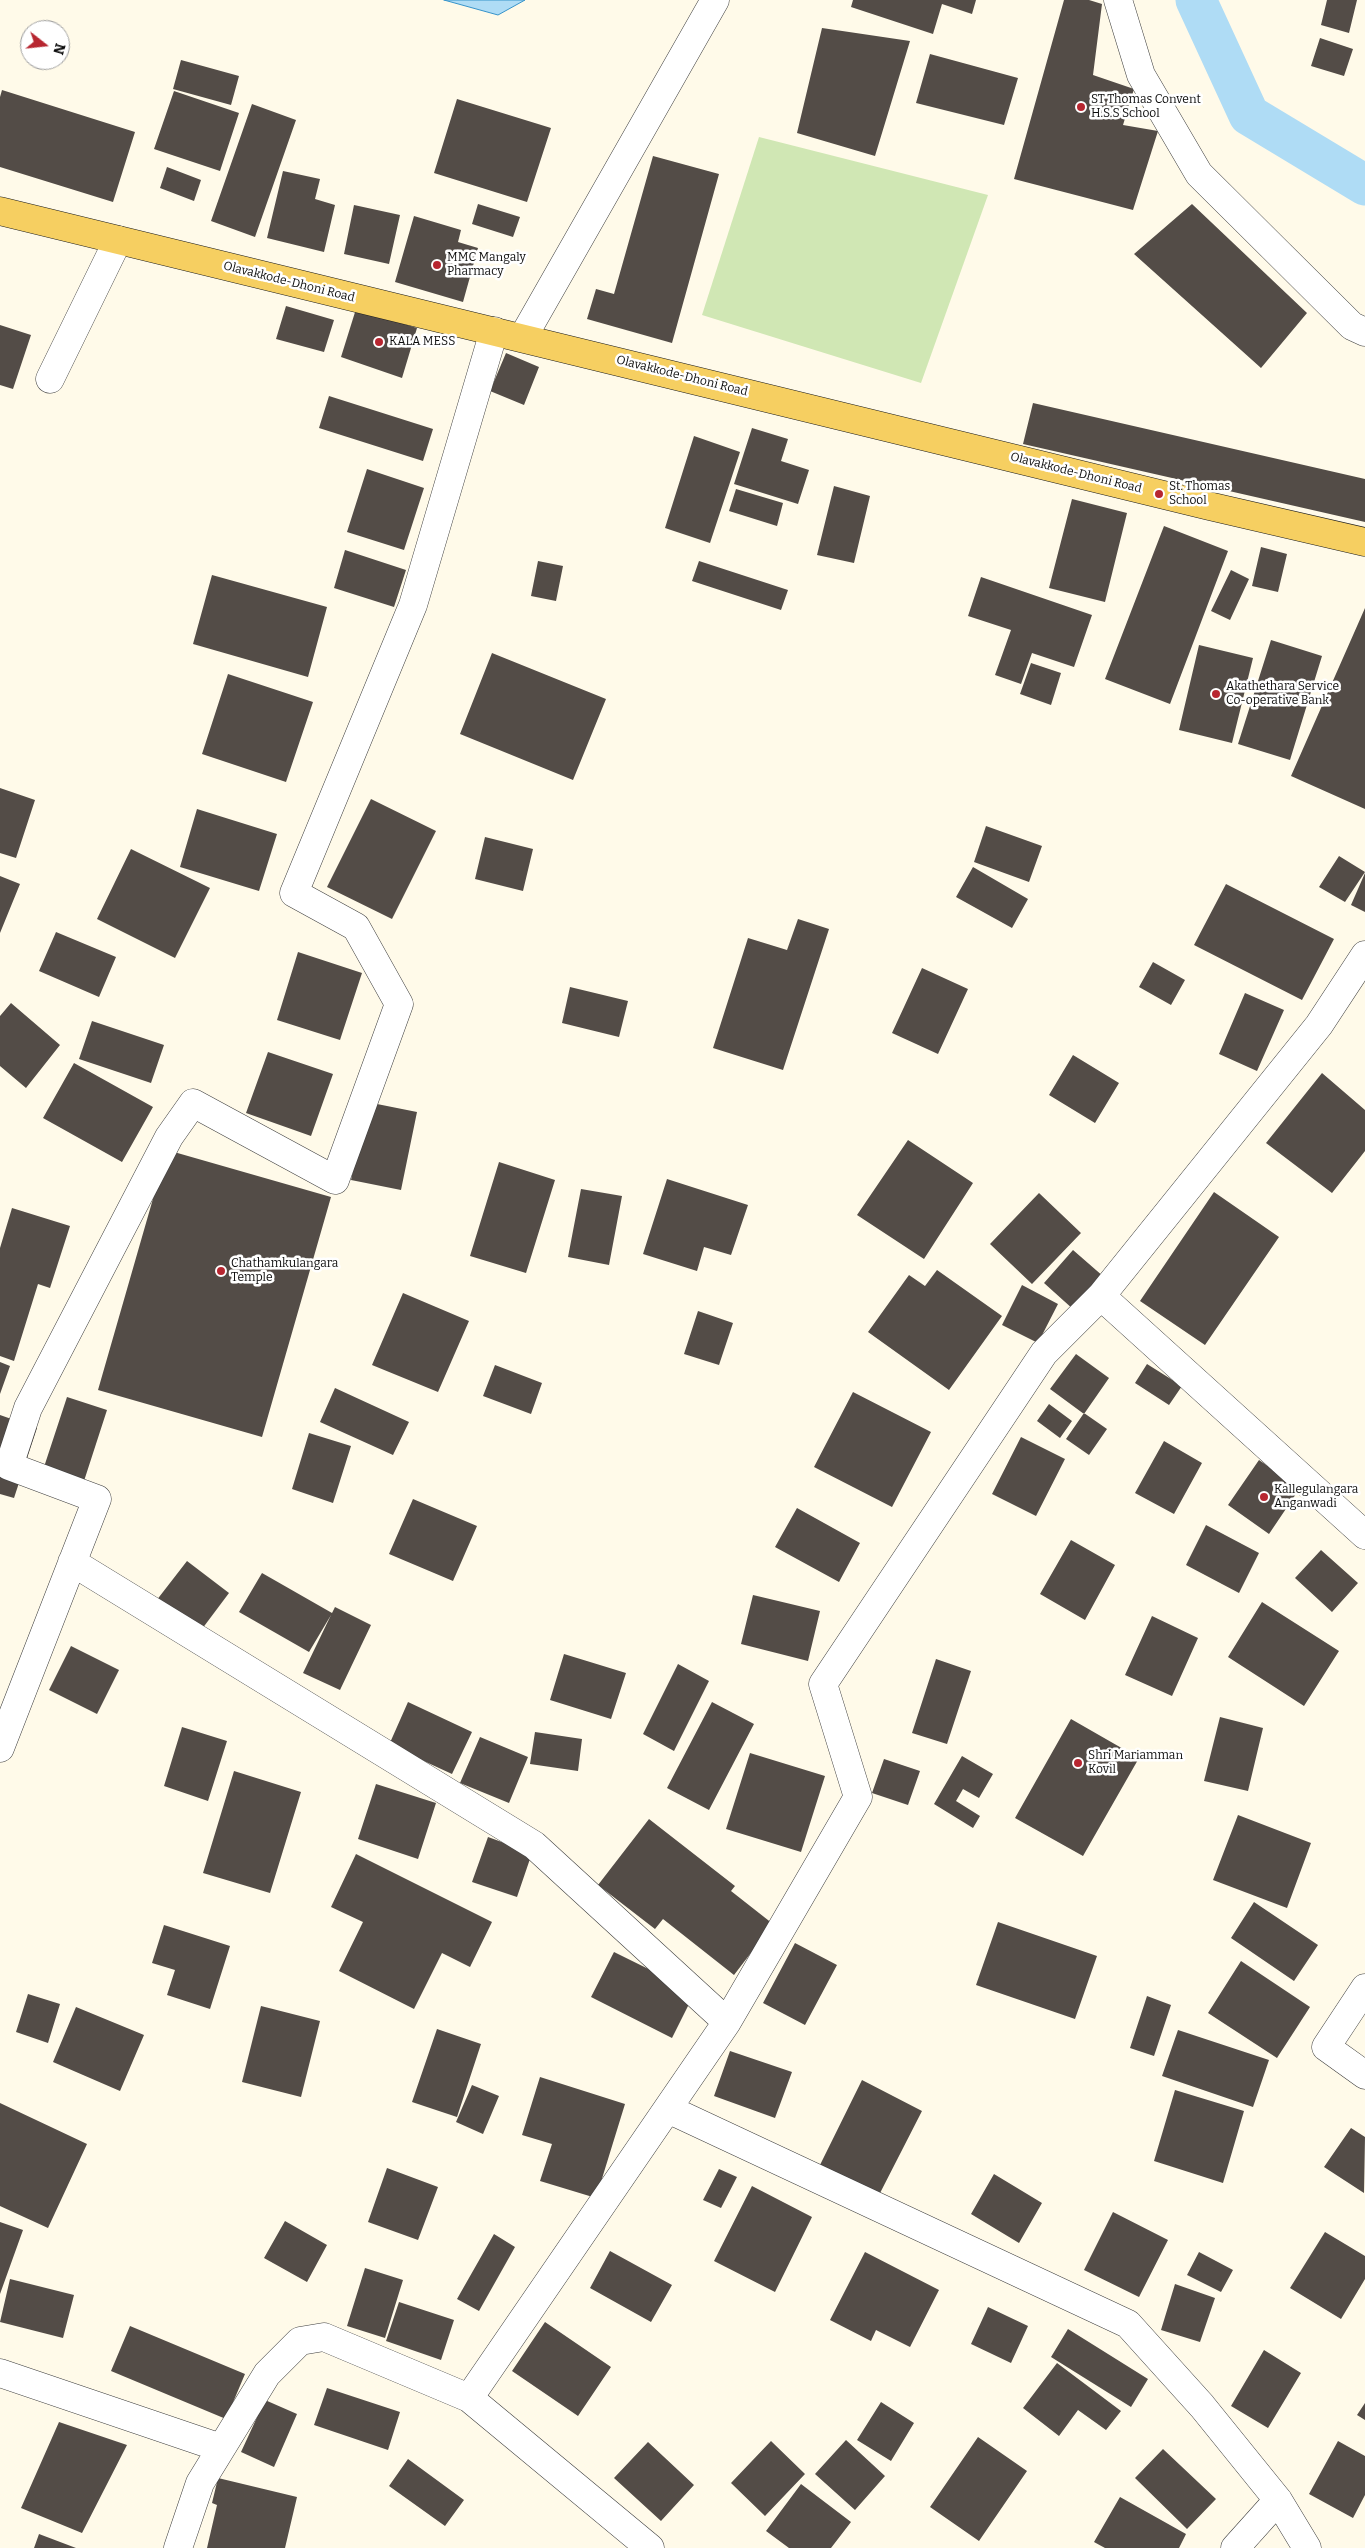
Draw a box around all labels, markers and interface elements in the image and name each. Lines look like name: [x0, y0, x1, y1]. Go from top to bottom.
north arrow: [20, 20, 70, 70]
text: N: [49, 41, 69, 57]
place label: ST Thomas Convent H.S.S School: [1091, 93, 1201, 121]
marker: ST Thomas Convent H.S.S School: [1075, 101, 1087, 113]
place label: MMC Mangaly Pharmacy: [447, 251, 526, 279]
street label: Olavakkode-Dhoni Road: [222, 259, 356, 305]
marker: MMC Mangaly Pharmacy: [431, 259, 443, 271]
place label: KALA MESS: [389, 335, 455, 349]
marker: KALA MESS: [373, 336, 385, 348]
street label: Olavakkode-Dhoni Road: [615, 353, 749, 399]
street label: Olavakkode-Dhoni Road: [1009, 450, 1143, 496]
place label: St. Thomas School: [1169, 480, 1230, 508]
marker: St. Thomas School: [1153, 488, 1165, 500]
place label: Akathethara Service Co-operative Bank: [1226, 680, 1339, 708]
marker: Akathethara Service Co-operative Bank: [1210, 688, 1222, 700]
place label: Chathamkulangara Temple: [231, 1257, 338, 1285]
marker: Chathamkulangara Temple: [215, 1265, 227, 1277]
place label: Kallegulangara Anganwadi: [1274, 1483, 1358, 1511]
marker: Kallegulangara Anganwadi: [1258, 1491, 1270, 1503]
place label: Shri Mariamman Kovil: [1088, 1749, 1183, 1777]
marker: Shri Mariamman Kovil: [1072, 1757, 1084, 1769]

